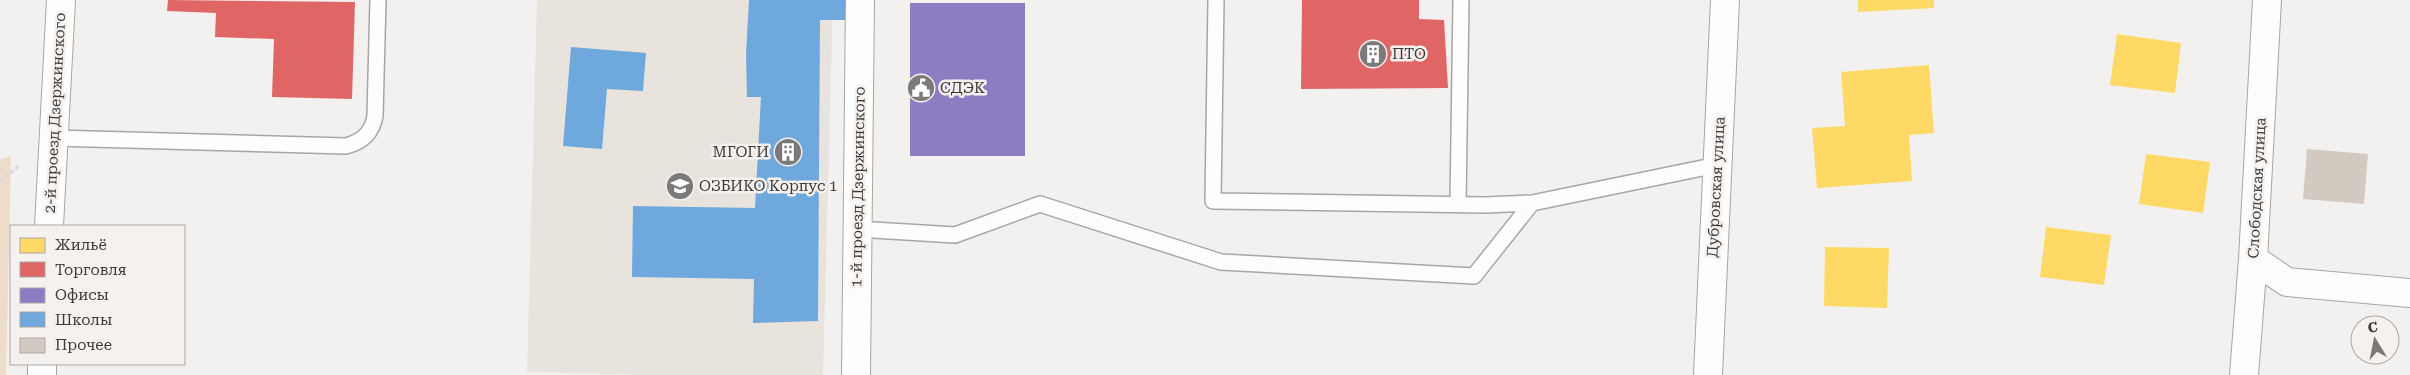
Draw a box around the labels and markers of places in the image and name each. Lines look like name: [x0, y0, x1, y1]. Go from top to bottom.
building icon: ПТО: [1358, 39, 1388, 69]
place label: ПТО: [1392, 45, 1426, 63]
public building icon: СДЭК: [906, 73, 936, 103]
place label: СДЭК: [940, 79, 985, 97]
building icon: МГОГИ: [773, 137, 803, 167]
place label: МГОГИ: [713, 143, 769, 161]
school or university icon: ОЗБИКО Корпус 1: [665, 171, 695, 201]
place label: ОЗБИКО Корпус 1: [699, 177, 838, 195]

